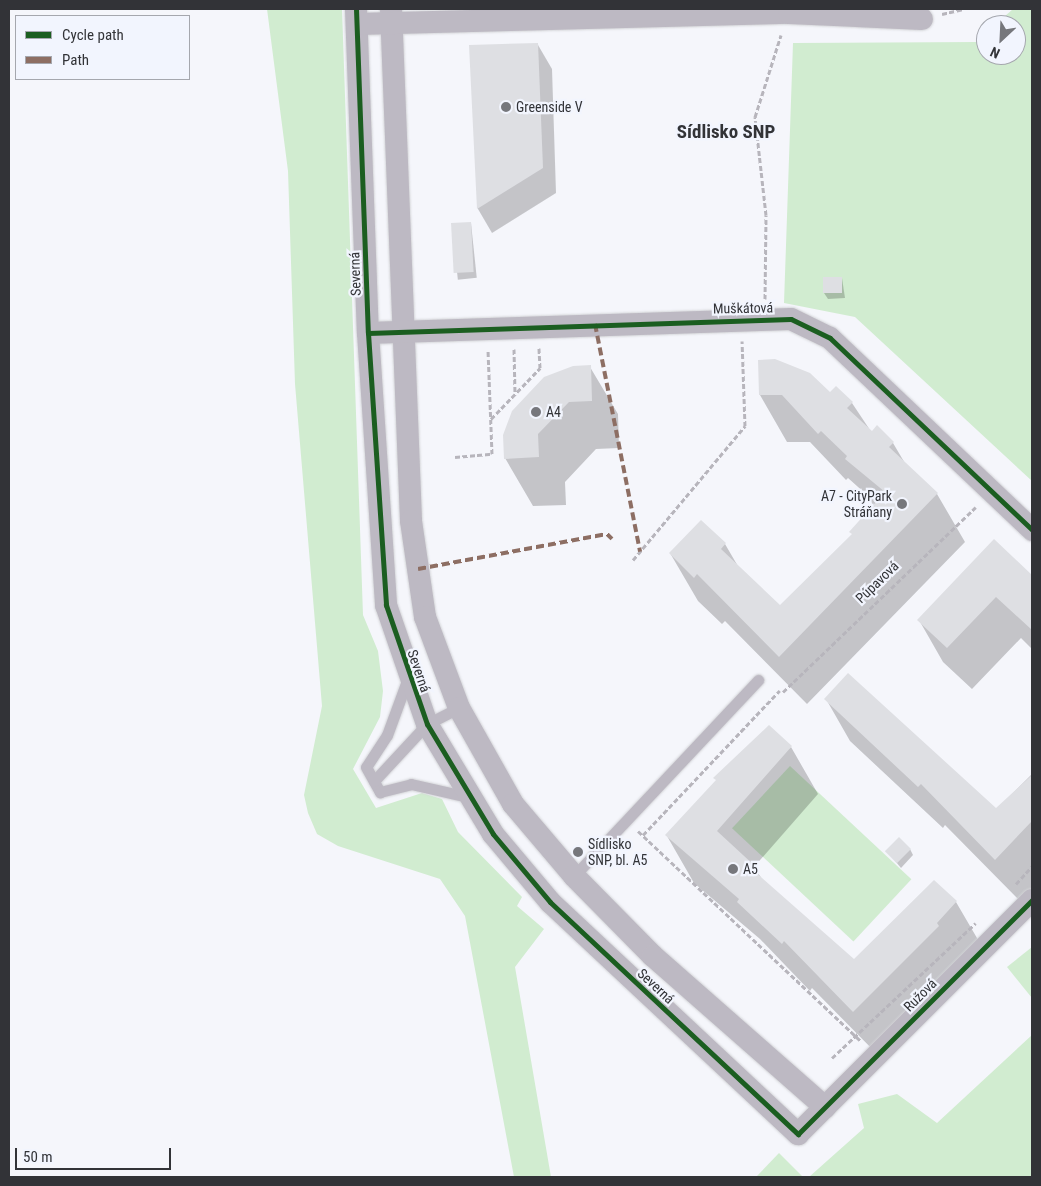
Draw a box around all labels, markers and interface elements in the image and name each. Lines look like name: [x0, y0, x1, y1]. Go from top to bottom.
legend: [15, 15, 190, 80]
north arrow: [976, 15, 1026, 65]
text: Cycle path: [62, 26, 124, 44]
text: N: [988, 44, 1002, 62]
text: Path: [62, 51, 89, 69]
place label: Greenside V: [516, 99, 582, 115]
marker: Greenside V: [500, 101, 512, 113]
district label: Sídlisko SNP: [677, 121, 775, 143]
street label: Severná: [346, 252, 364, 296]
street label: Muškátová: [713, 299, 773, 317]
place label: A4: [546, 404, 561, 420]
marker: A4: [530, 406, 542, 418]
place label: A7 - CityPark Stráňany: [821, 488, 892, 520]
marker: A7 - CityPark Stráňany: [896, 498, 908, 510]
street label: Púpavová: [852, 557, 902, 607]
street label: Severná: [404, 647, 434, 695]
place label: Sídlisko SNP, bl. A5: [588, 836, 647, 869]
marker: Sídlisko SNP, bl. A5: [572, 846, 584, 858]
place label: A5: [743, 861, 758, 877]
marker: A5: [727, 863, 739, 875]
street label: Severná: [634, 965, 678, 1007]
street label: Ružová: [900, 975, 940, 1015]
scale bar: [18, 1138, 174, 1170]
text: 50 m: [23, 1148, 53, 1166]

